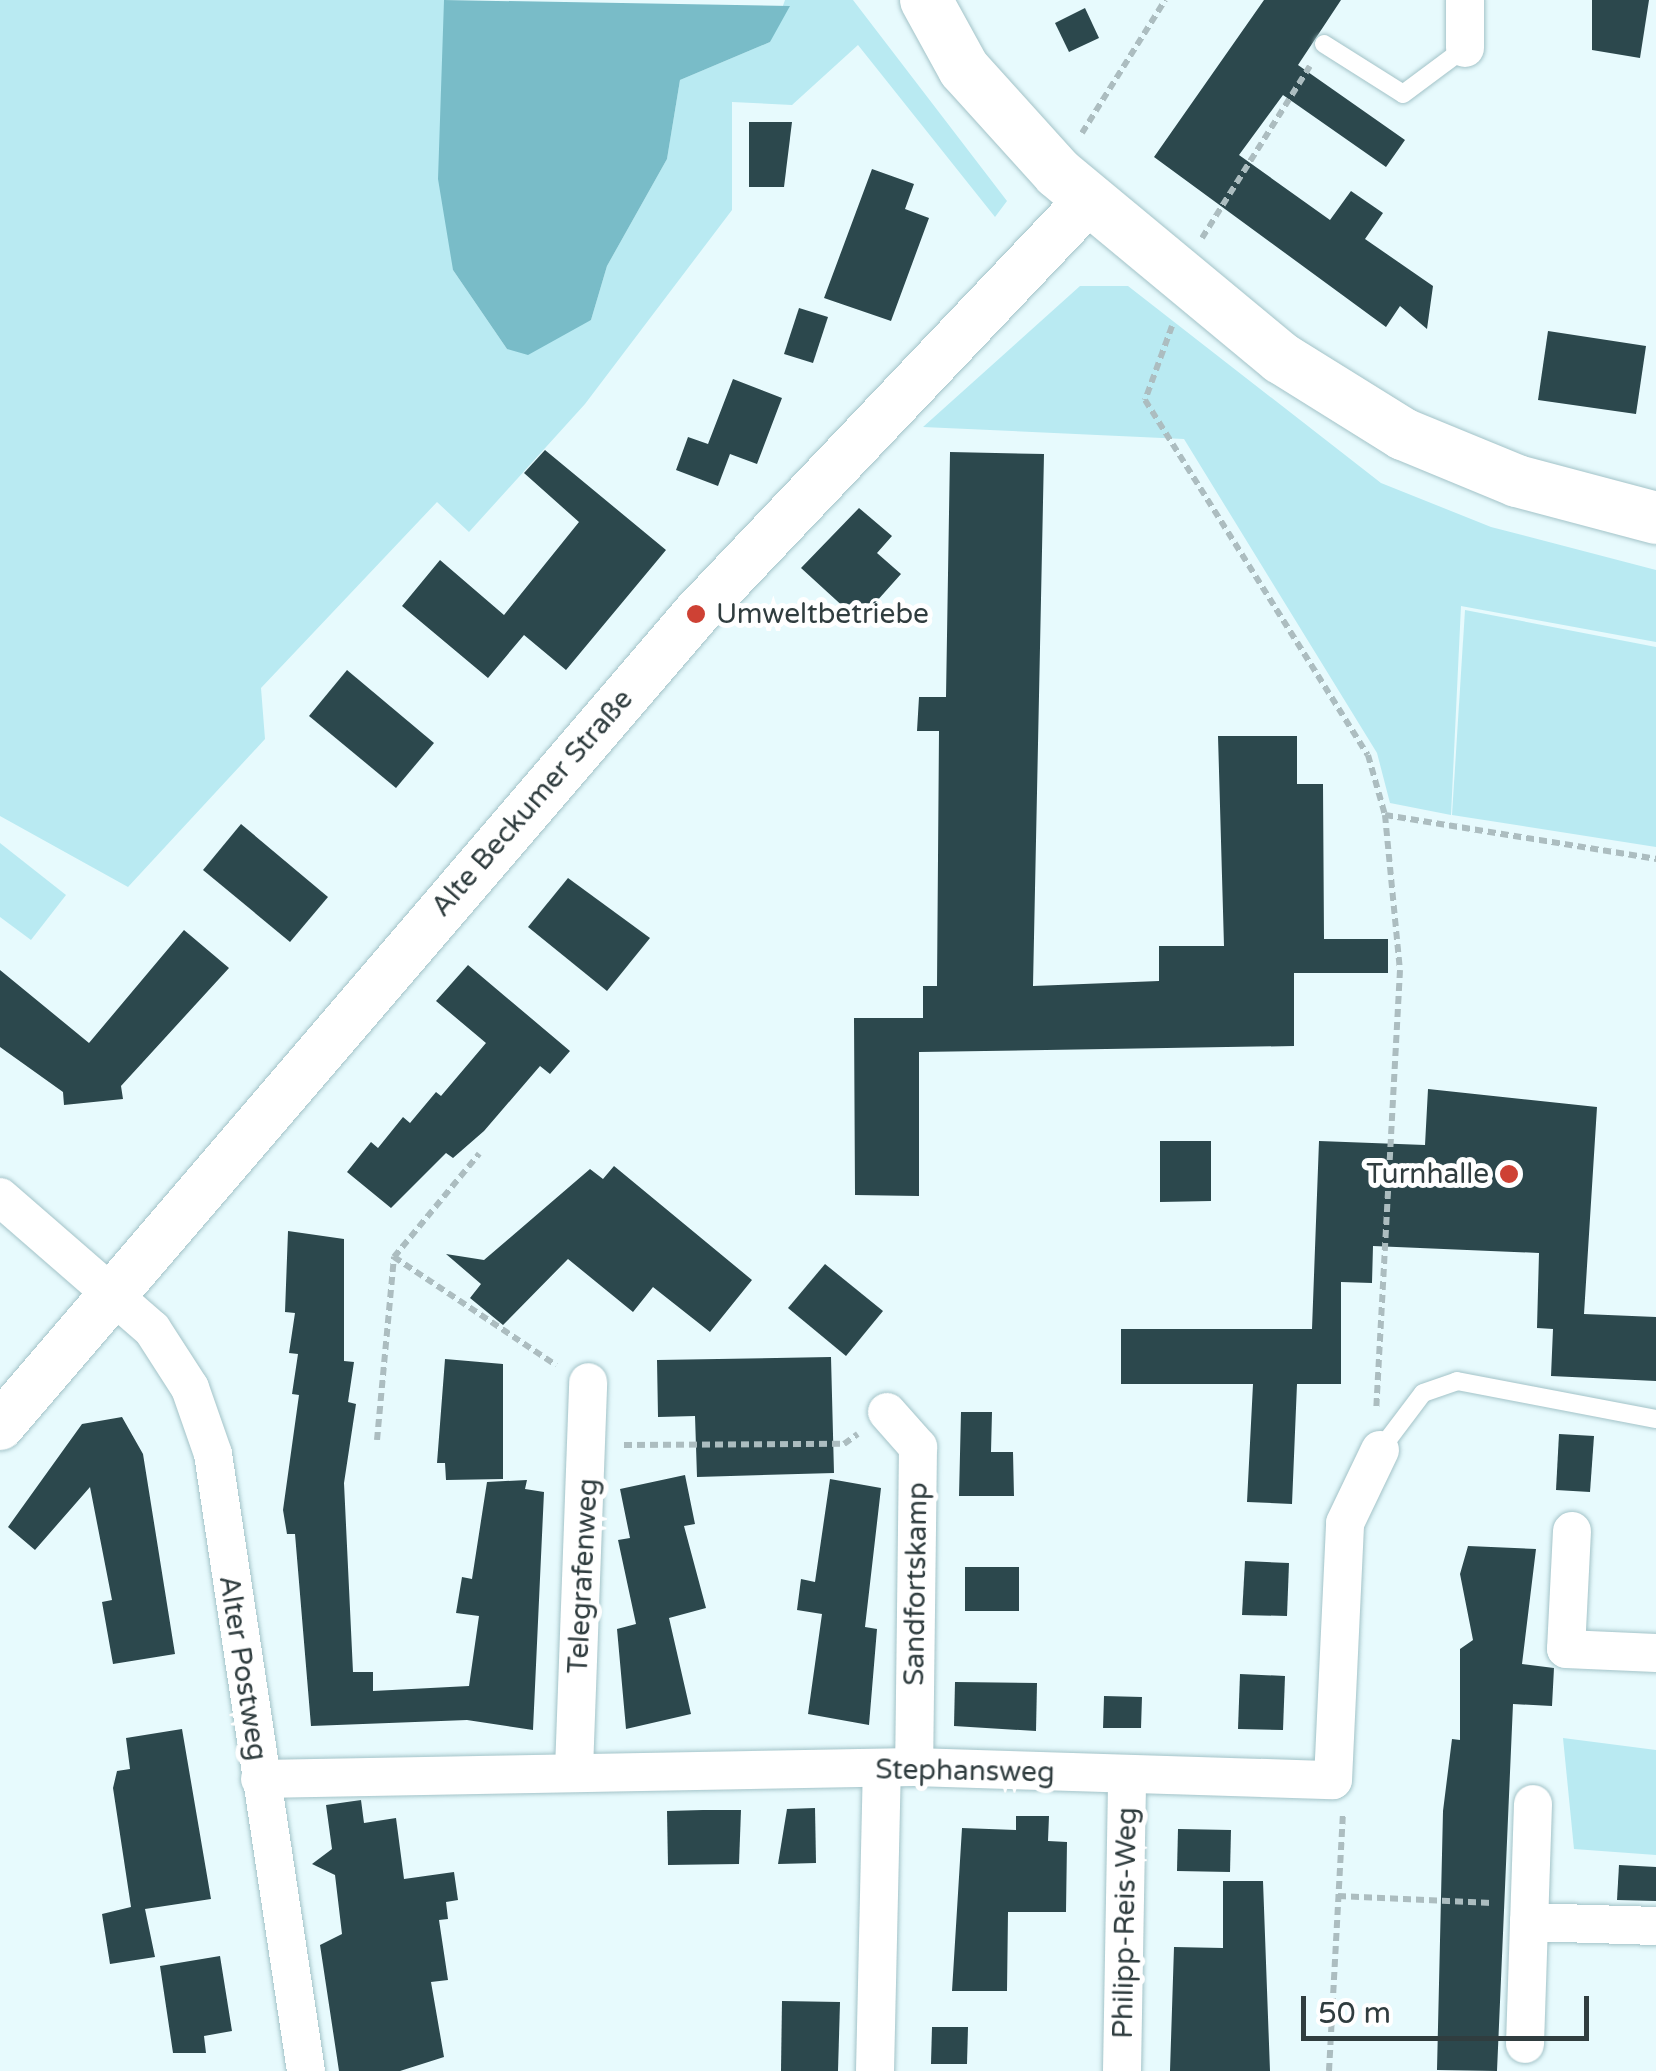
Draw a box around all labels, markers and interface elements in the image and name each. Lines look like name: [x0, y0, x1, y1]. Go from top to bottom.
place label: Umweltbetriebe: [716, 597, 929, 631]
marker: Umweltbetriebe: [685, 603, 707, 625]
street label: Alte Beckumer Straße: [424, 683, 640, 923]
place label: Turnhalle: [1366, 1157, 1489, 1191]
marker: Turnhalle: [1498, 1163, 1520, 1185]
street label: Telegrafenweg: [561, 1477, 605, 1675]
street label: Sandfortskamp: [897, 1482, 935, 1686]
street label: Alter Postweg: [212, 1573, 274, 1763]
street label: Stephansweg: [875, 1753, 1055, 1789]
street label: Philipp-Reis-Weg: [1106, 1807, 1144, 2039]
scale bar: [1306, 1976, 1594, 2038]
text: 50 m: [1318, 1995, 1391, 2032]

